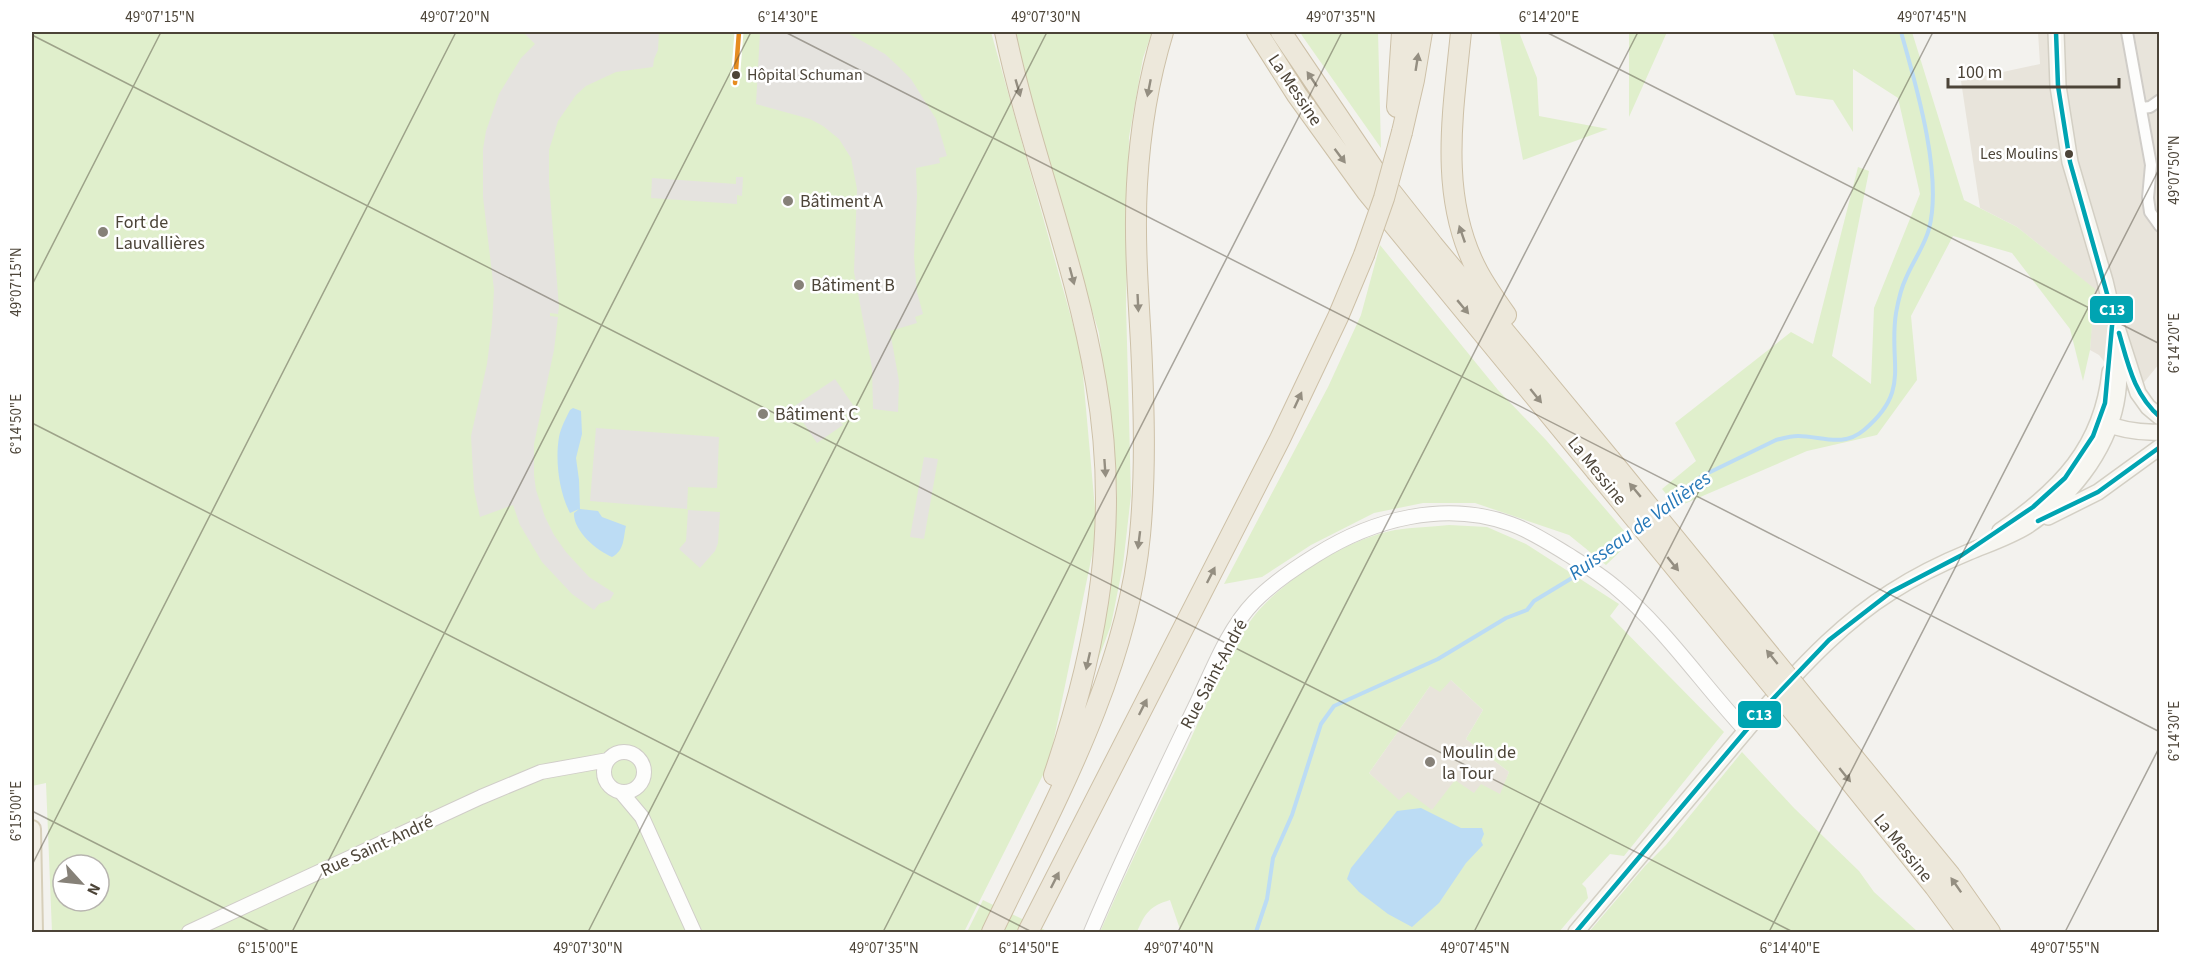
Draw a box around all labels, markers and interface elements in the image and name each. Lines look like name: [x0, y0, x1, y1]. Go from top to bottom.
text: 49°07'15"N: [125, 7, 195, 28]
text: 49°07'20"N: [420, 7, 490, 28]
text: 6°14'30"E: [758, 7, 818, 28]
text: 49°07'30"N: [1011, 7, 1081, 28]
text: 49°07'35"N: [1306, 7, 1376, 28]
text: 6°14'20"E: [1519, 7, 1579, 28]
text: 49°07'45"N: [1897, 7, 1967, 28]
street label: La Messine: [1262, 49, 1328, 131]
scale bar: [1948, 51, 2119, 89]
one-way arrow: [1412, 52, 1421, 71]
text: 100 m: [1957, 60, 2002, 85]
place label: Hôpital Schuman: [747, 64, 863, 86]
marker: Hôpital Schuman: [730, 69, 742, 81]
one-way arrow: [1307, 71, 1318, 87]
one-way arrow: [1144, 79, 1153, 98]
one-way arrow: [1014, 80, 1023, 98]
text: 49°07'50"N: [2164, 135, 2185, 205]
place label: Les Moulins: [1980, 143, 2058, 165]
one-way arrow: [1333, 148, 1345, 163]
marker: Les Moulins: [2063, 148, 2075, 160]
place label: Bâtiment A: [800, 189, 883, 214]
marker: Bâtiment A: [781, 194, 795, 208]
place label: Fort de Lauvallières: [115, 210, 205, 256]
one-way arrow: [1457, 224, 1466, 242]
marker: Fort de Lauvallières: [96, 225, 110, 239]
text: 49°07'15"N: [6, 247, 27, 317]
one-way arrow: [1067, 267, 1077, 285]
place label: Bâtiment B: [811, 273, 895, 298]
marker: Bâtiment B: [792, 278, 806, 292]
one-way arrow: [1134, 294, 1143, 313]
line badge: C13: [2089, 295, 2134, 324]
one-way arrow: [1456, 299, 1469, 315]
text: C13: [2099, 299, 2125, 321]
text: 6°14'20"E: [2164, 313, 2185, 373]
one-way arrow: [1529, 388, 1542, 404]
one-way arrow: [1293, 391, 1303, 409]
text: 6°14'50"E: [6, 394, 27, 454]
place label: Bâtiment C: [775, 402, 859, 427]
marker: Bâtiment C: [756, 407, 770, 421]
street label: La Messine: [1562, 431, 1632, 511]
one-way arrow: [1100, 458, 1110, 477]
water label: Ruisseau de Vallières: [1563, 465, 1717, 587]
one-way arrow: [1628, 482, 1641, 498]
one-way arrow: [1134, 531, 1144, 550]
one-way arrow: [1667, 557, 1679, 572]
one-way arrow: [1206, 566, 1215, 583]
street label: Rue Saint-André: [1174, 615, 1254, 733]
one-way arrow: [1765, 649, 1778, 665]
one-way arrow: [1082, 652, 1092, 670]
one-way arrow: [1139, 698, 1148, 715]
line badge: C13: [1737, 700, 1782, 729]
text: 6°14'30"E: [2164, 701, 2185, 761]
text: C13: [1746, 704, 1772, 726]
place label: Moulin de la Tour: [1442, 740, 1516, 786]
marker: Moulin de la Tour: [1423, 755, 1437, 769]
one-way arrow: [1838, 767, 1851, 783]
text: 6°15'00"E: [6, 781, 27, 841]
street label: La Messine: [1868, 808, 1938, 888]
street label: Rue Saint-André: [317, 809, 437, 883]
north arrow: [51, 853, 111, 913]
one-way arrow: [1050, 872, 1060, 889]
one-way arrow: [1950, 877, 1962, 893]
text: N: [81, 880, 106, 899]
text: 6°15'00"E: [238, 938, 298, 959]
text: 49°07'30"N: [553, 938, 623, 959]
text: 49°07'35"N: [849, 938, 919, 959]
text: 6°14'50"E: [999, 938, 1059, 959]
text: 49°07'40"N: [1144, 938, 1214, 959]
text: 49°07'45"N: [1440, 938, 1510, 959]
text: 6°14'40"E: [1760, 938, 1820, 959]
text: 49°07'55"N: [2030, 938, 2100, 959]

